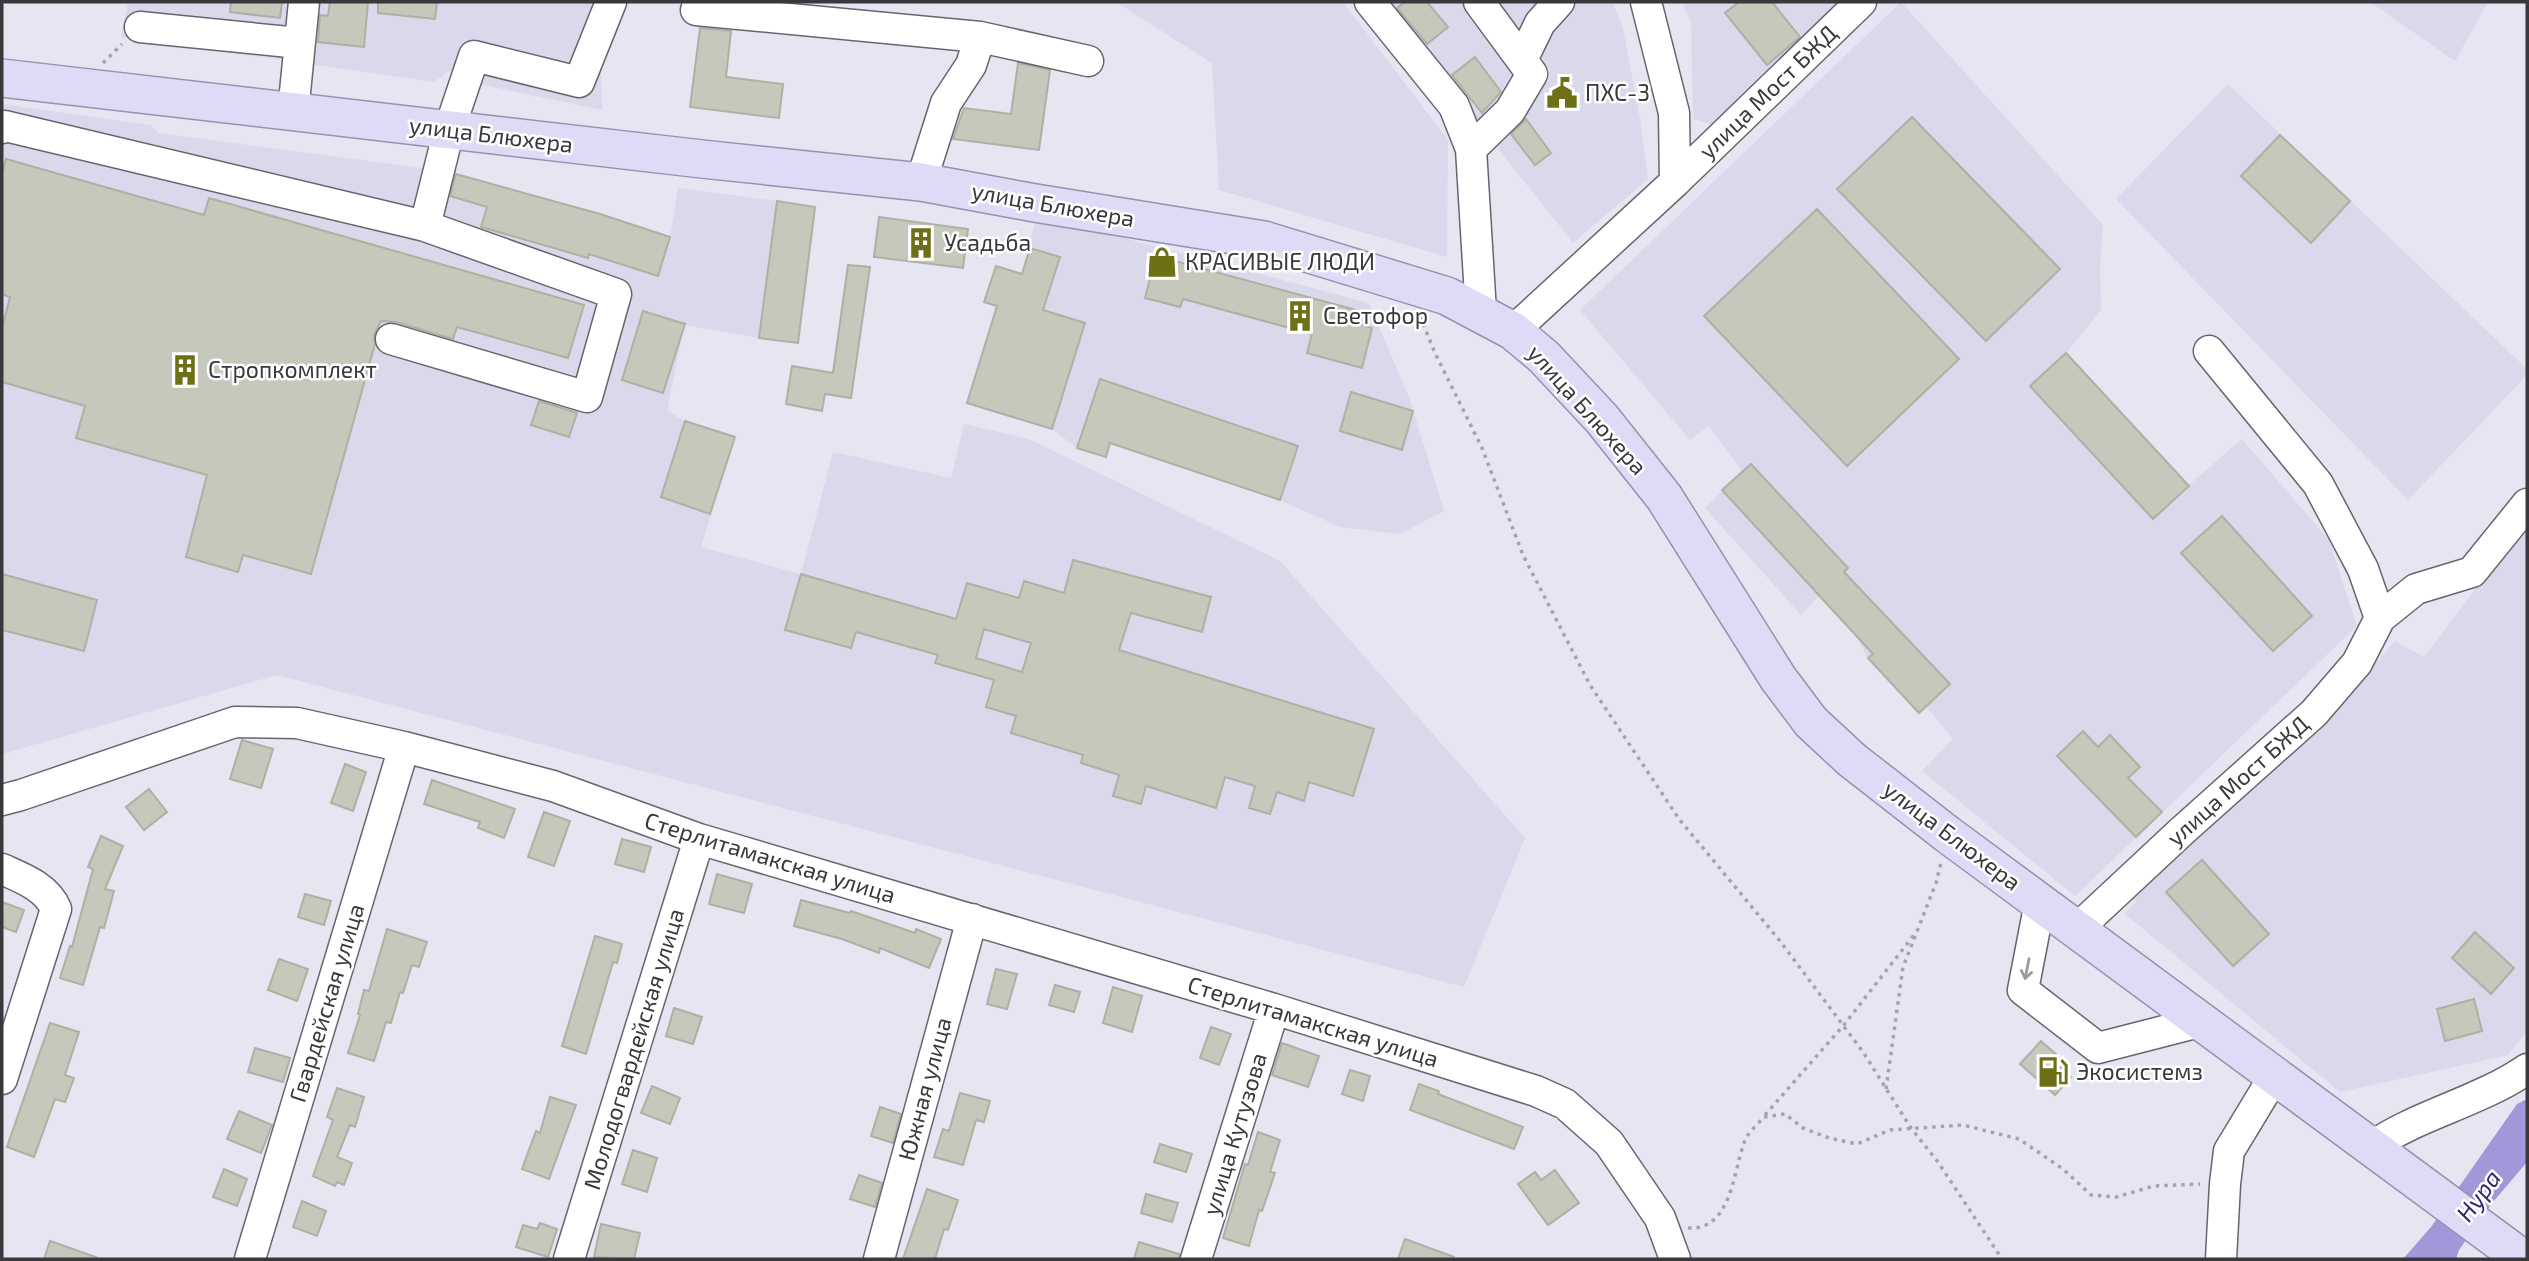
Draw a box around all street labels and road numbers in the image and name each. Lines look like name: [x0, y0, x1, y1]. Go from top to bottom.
street label: улица Мост БЖД: [1692, 18, 1843, 165]
street label: улица Блюхера: [407, 110, 575, 159]
street label: улица Блюхера: [969, 176, 1137, 233]
street label: улица Блюхера: [1521, 339, 1653, 481]
street label: улица Мост БЖД: [2161, 709, 2315, 852]
street label: улица Блюхера: [1878, 774, 2027, 897]
street label: Стерлитамакская улица: [641, 806, 899, 910]
street label: Гвардейская улица: [283, 900, 370, 1106]
street label: Молодогвардейская улица: [577, 905, 690, 1193]
street label: Стерлитамакская улица: [1184, 970, 1442, 1074]
street label: Южная улица: [891, 1014, 958, 1164]
street label: улица Кутузова: [1196, 1049, 1273, 1219]

